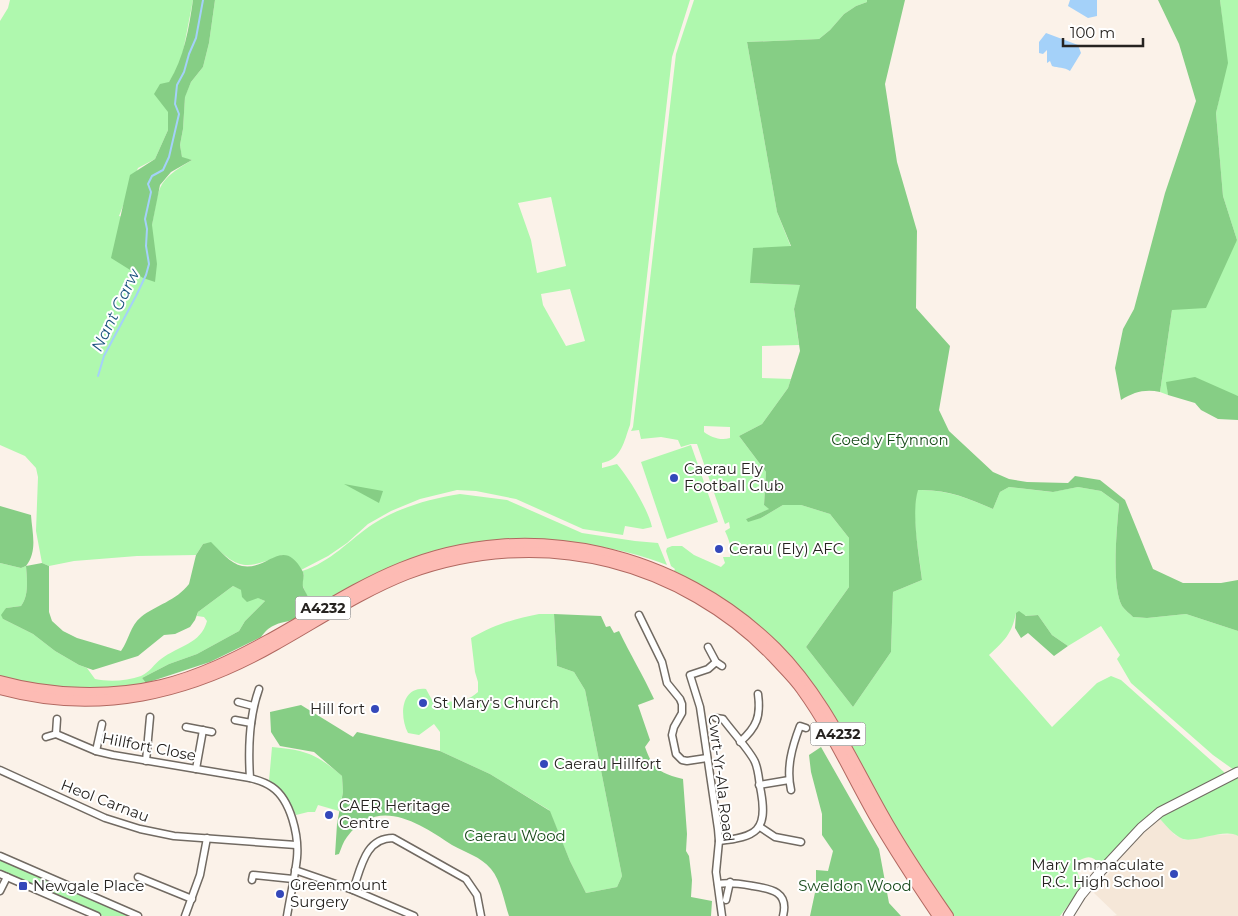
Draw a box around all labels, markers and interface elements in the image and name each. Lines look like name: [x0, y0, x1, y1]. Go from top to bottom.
scale bar: [1063, 15, 1143, 47]
text: 100 m: [1070, 23, 1115, 42]
water label: Nant Garw: [87, 265, 144, 355]
park label: Coed y Ffynnon: [831, 430, 949, 449]
place label: Caerau Ely Football Club: [684, 459, 784, 495]
marker: Caerau Ely Football Club: [668, 472, 680, 484]
place label: Cerau (Ely) AFC: [729, 539, 844, 558]
marker: Cerau (Ely) AFC: [713, 543, 725, 555]
road number: A4232: [296, 596, 350, 620]
place label: St Mary's Church: [433, 693, 559, 712]
marker: St Mary's Church: [417, 697, 429, 709]
place label: Hill fort: [310, 699, 365, 718]
marker: Hill fort: [369, 703, 381, 715]
street label: Cwrt-Yr-Ala Road: [704, 713, 739, 843]
road number: A4232: [810, 722, 866, 746]
street label: Hillfort Close: [100, 728, 198, 765]
place label: Caerau Hillfort: [554, 754, 662, 773]
marker: Caerau Hillfort: [538, 758, 550, 770]
street label: Heol Carnau: [58, 775, 152, 826]
place label: CAER Heritage Centre: [339, 796, 450, 832]
marker: CAER Heritage Centre: [323, 809, 335, 821]
park label: Caerau Wood: [464, 826, 566, 845]
place label: Mary Immaculate R.C. High School: [1031, 855, 1164, 891]
marker: Mary Immaculate R.C. High School: [1168, 868, 1180, 880]
place label: Greenmount Surgery: [290, 875, 387, 911]
place label: Newgale Place: [33, 876, 144, 895]
park label: Sweldon Wood: [798, 876, 912, 895]
marker: Newgale Place: [17, 880, 29, 892]
marker: Greenmount Surgery: [274, 888, 286, 900]

